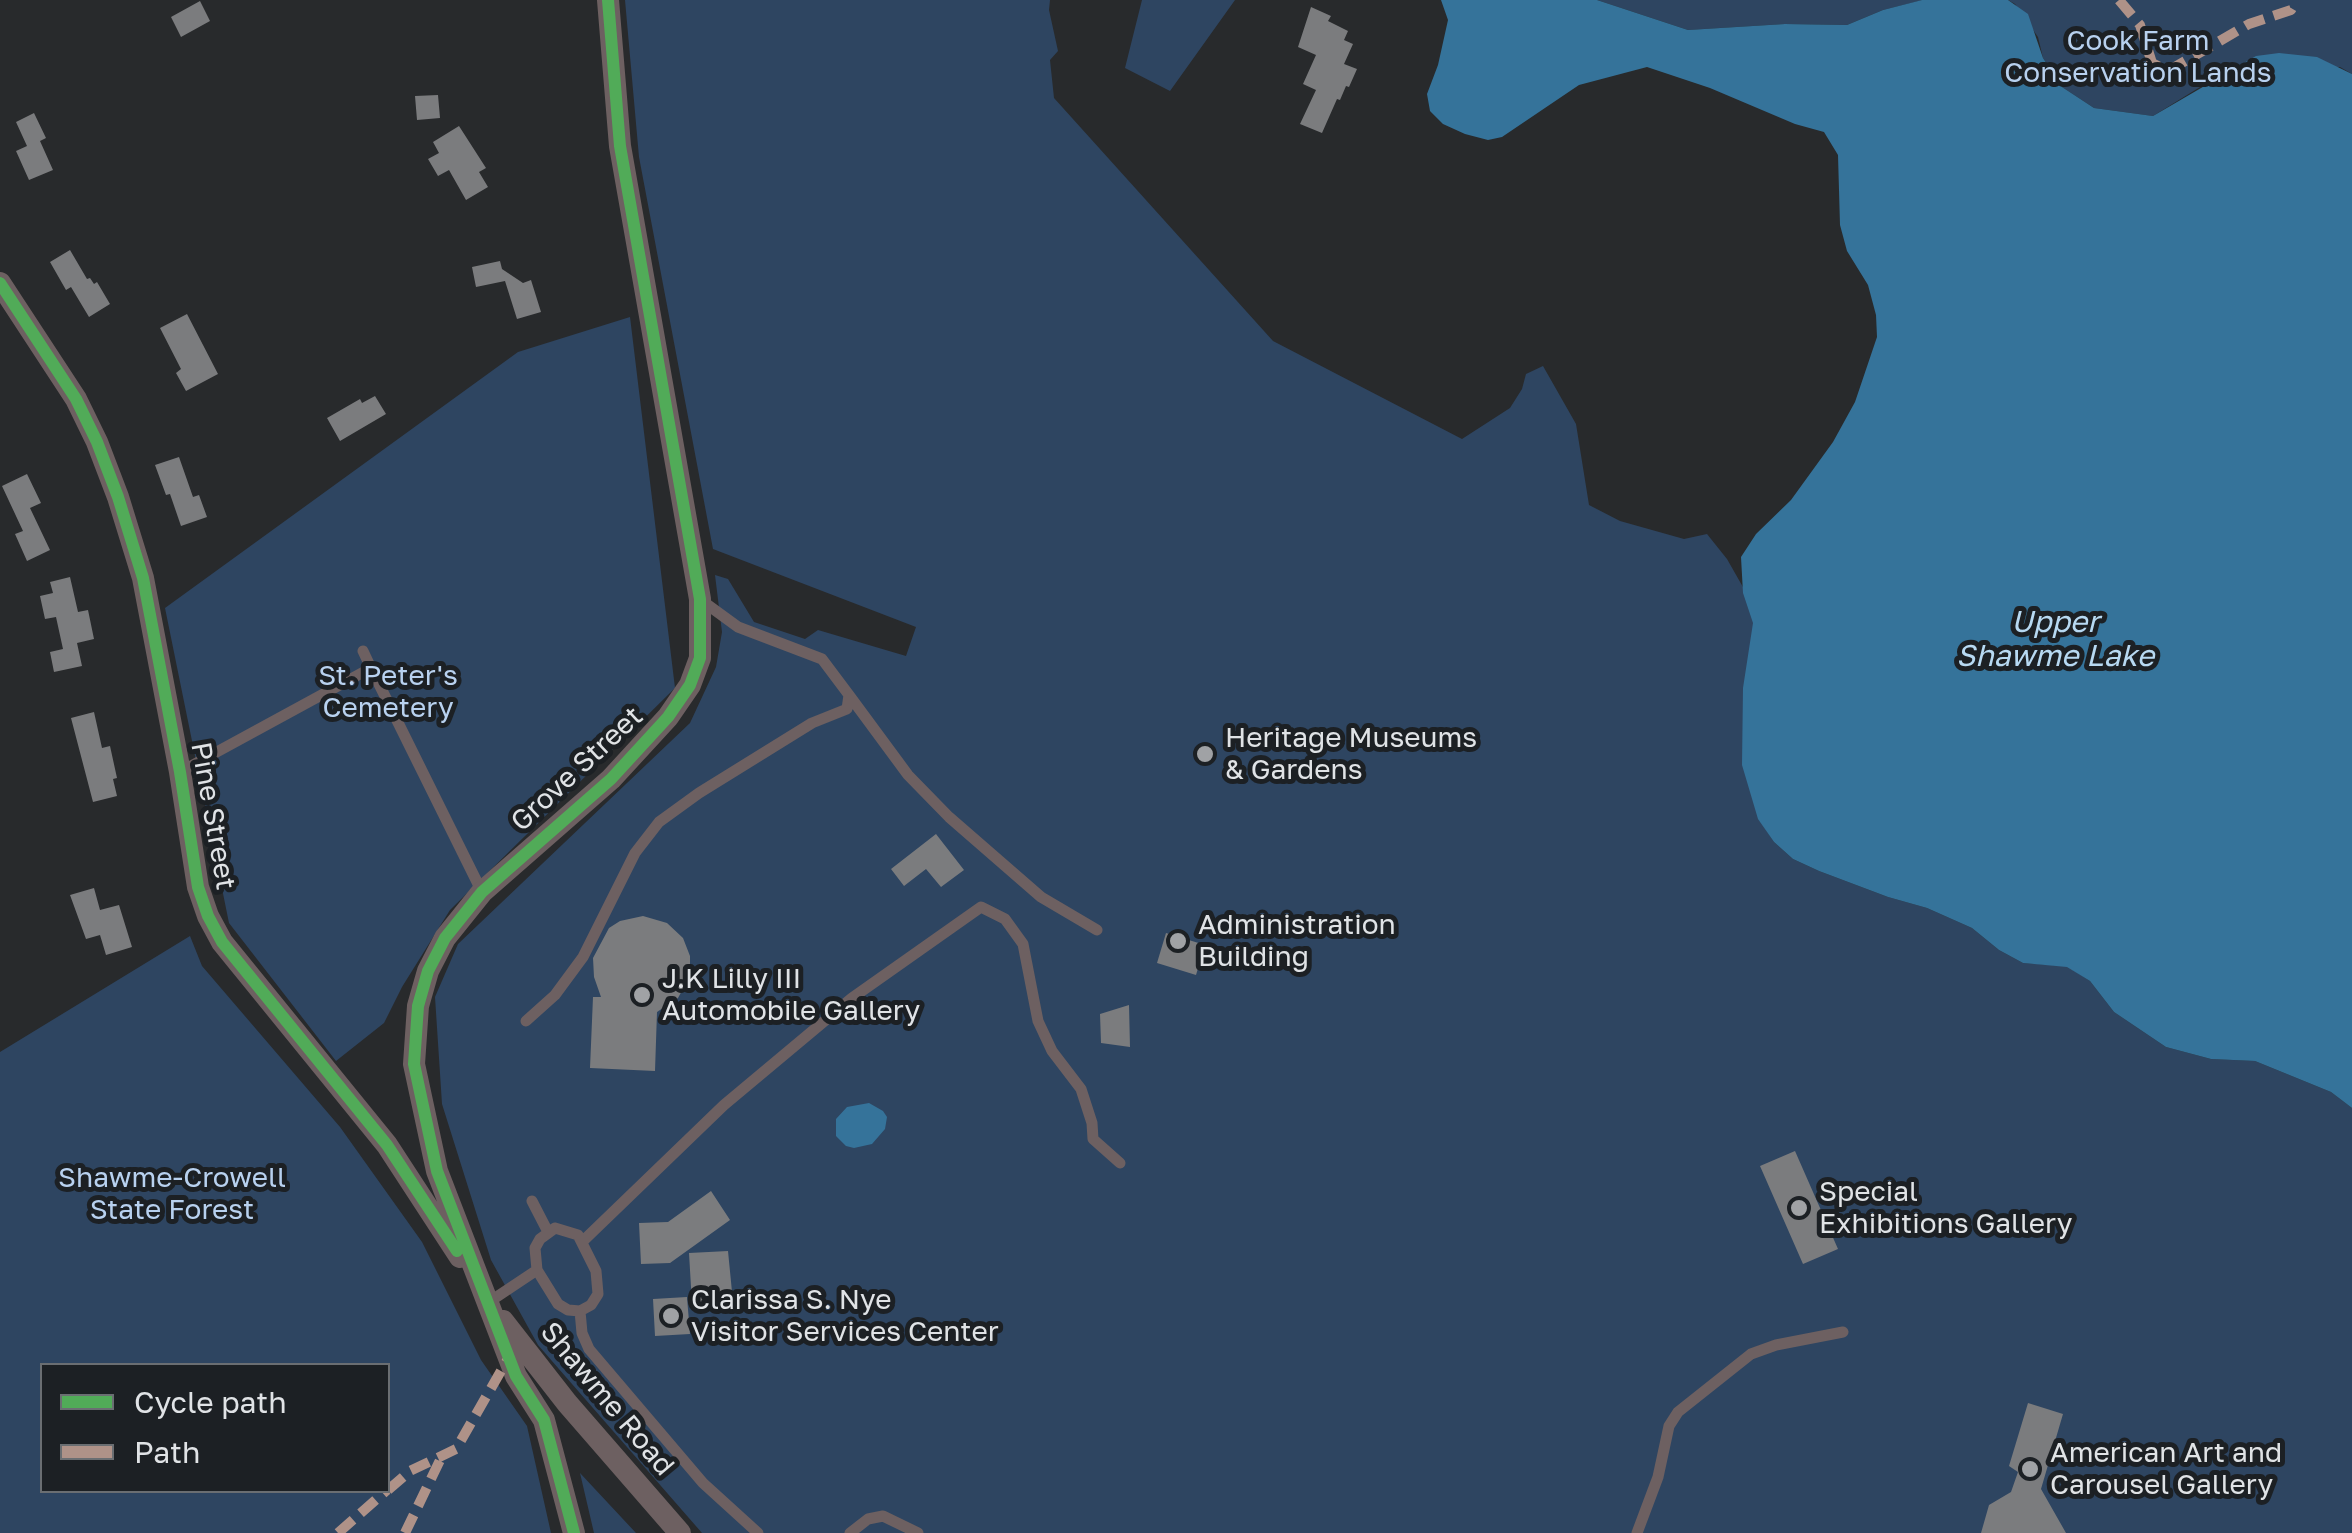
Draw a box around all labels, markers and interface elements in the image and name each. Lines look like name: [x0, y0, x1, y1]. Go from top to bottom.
park label: Cook Farm Conservation Lands: [2004, 24, 2272, 90]
water label: Upper Shawme Lake: [1956, 604, 2154, 674]
park label: St. Peter's Cemetery: [318, 659, 458, 725]
street label: Grove Street: [504, 699, 650, 839]
place label: Heritage Museums & Gardens: [1225, 721, 1477, 787]
street label: Pine Street: [184, 740, 242, 892]
marker: Heritage Museums & Gardens: [1194, 743, 1216, 765]
place label: Administration Building: [1198, 908, 1396, 974]
marker: Administration Building: [1167, 930, 1189, 952]
place label: J.K Lilly III Automobile Gallery: [662, 962, 920, 1028]
marker: J.K Lilly III Automobile Gallery: [631, 984, 653, 1006]
park label: Shawme-Crowell State Forest: [58, 1161, 286, 1227]
place label: Special Exhibitions Gallery: [1819, 1175, 2072, 1241]
marker: Special Exhibitions Gallery: [1788, 1197, 1810, 1219]
place label: Clarissa S. Nye Visitor Services Center: [691, 1283, 999, 1349]
marker: Clarissa S. Nye Visitor Services Center: [660, 1305, 682, 1327]
street label: Shawme Road: [533, 1315, 681, 1483]
legend: [40, 1363, 390, 1493]
text: Cycle path: [134, 1384, 287, 1420]
text: Path: [134, 1434, 200, 1470]
place label: American Art and Carousel Gallery: [2050, 1436, 2282, 1502]
marker: American Art and Carousel Gallery: [2019, 1458, 2041, 1480]

